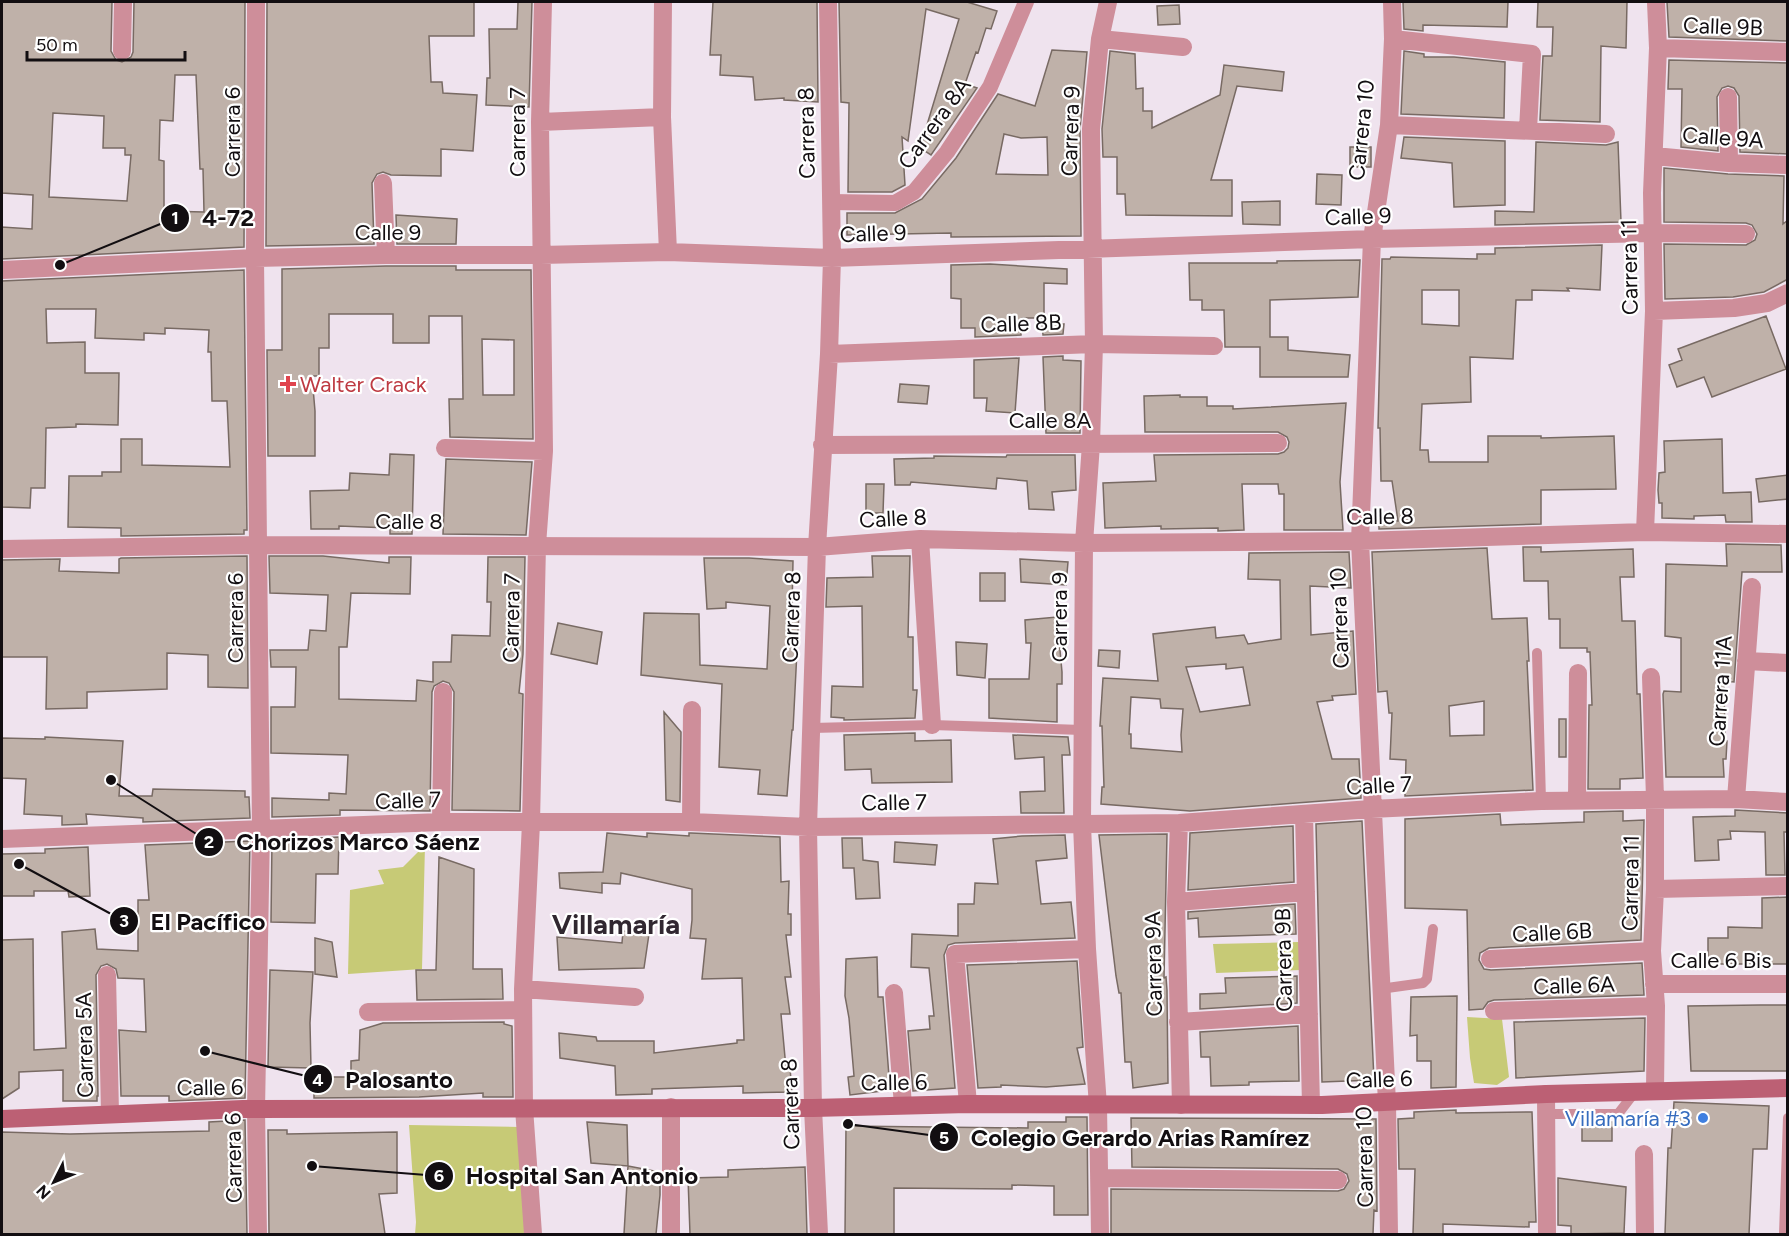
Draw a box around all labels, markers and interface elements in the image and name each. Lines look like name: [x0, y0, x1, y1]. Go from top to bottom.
street label: Calle 9B: [1682, 12, 1763, 41]
scale bar: [27, 24, 184, 62]
text: 50 m: [36, 34, 78, 56]
street label: Carrera 8A: [892, 72, 977, 174]
street label: Carrera 10: [1343, 78, 1380, 182]
street label: Carrera 9: [1055, 85, 1086, 177]
street label: Carrera 6: [219, 87, 246, 177]
street label: Carrera 7: [504, 87, 531, 177]
street label: Carrera 8: [792, 87, 821, 179]
street label: Calle 9A: [1681, 121, 1765, 154]
callout: 4-72: [160, 197, 266, 239]
street label: Calle 9: [1324, 202, 1392, 231]
text: 4-72: [202, 203, 254, 232]
text: 1: [171, 207, 179, 229]
street label: Calle 9: [355, 219, 421, 246]
street label: Calle 9: [839, 219, 907, 248]
street label: Carrera 11: [1615, 219, 1644, 315]
street label: Calle 8B: [980, 309, 1062, 338]
place label: Walter Crack: [300, 371, 427, 398]
marker: Walter Crack: [281, 377, 295, 391]
street label: Calle 8A: [1009, 407, 1091, 434]
street label: Calle 8: [1346, 502, 1414, 531]
street label: Calle 8: [859, 503, 928, 534]
street label: Calle 8: [375, 508, 443, 535]
street label: Carrera 10: [1324, 567, 1355, 669]
street label: Carrera 8: [776, 571, 807, 663]
street label: Carrera 9: [1046, 572, 1073, 662]
street label: Carrera 6: [222, 573, 249, 663]
street label: Carrera 7: [497, 573, 526, 663]
street label: Carrera 11A: [1703, 635, 1738, 747]
street label: Calle 7: [1345, 770, 1413, 801]
street label: Calle 7: [375, 786, 442, 815]
street label: Calle 7: [861, 788, 927, 817]
callout: Chorizos Marco Sáenz: [194, 821, 492, 863]
text: Chorizos Marco Sáenz: [236, 827, 480, 856]
text: 2: [204, 831, 214, 853]
street label: Carrera 11: [1616, 835, 1645, 931]
callout: El Pacífico: [109, 900, 278, 942]
text: El Pacífico: [151, 907, 266, 936]
district label: Villamaría: [552, 907, 680, 941]
street label: Carrera 9B: [1269, 908, 1298, 1012]
text: 3: [119, 910, 129, 932]
street label: Carrera 9A: [1139, 911, 1168, 1017]
street label: Calle 6B: [1511, 917, 1593, 948]
street label: Calle 6 Bis: [1671, 947, 1771, 974]
street label: Calle 6A: [1533, 971, 1615, 1000]
street label: Carrera 5A: [70, 992, 99, 1098]
callout: Palosanto: [303, 1058, 465, 1100]
street label: Carrera 8: [775, 1058, 806, 1150]
text: Palosanto: [345, 1065, 453, 1094]
street label: Calle 6: [1345, 1065, 1413, 1094]
street label: Calle 6: [860, 1068, 928, 1097]
text: 4: [312, 1069, 324, 1091]
street label: Calle 6: [176, 1073, 244, 1102]
place label: Villamaría #3: [1565, 1105, 1691, 1132]
street label: Carrera 10: [1350, 1106, 1379, 1208]
marker: Villamaría #3: [1696, 1111, 1710, 1125]
street label: Carrera 6: [219, 1113, 248, 1203]
callout: Colegio Gerardo Arias Ramírez: [929, 1116, 1322, 1158]
text: Colegio Gerardo Arias Ramírez: [971, 1123, 1309, 1152]
text: 5: [939, 1127, 949, 1149]
north arrow: [24, 1152, 84, 1212]
callout: Hospital San Antonio: [424, 1155, 711, 1197]
text: Hospital San Antonio: [466, 1161, 698, 1190]
text: 6: [434, 1165, 444, 1187]
text: N: [32, 1181, 55, 1203]

